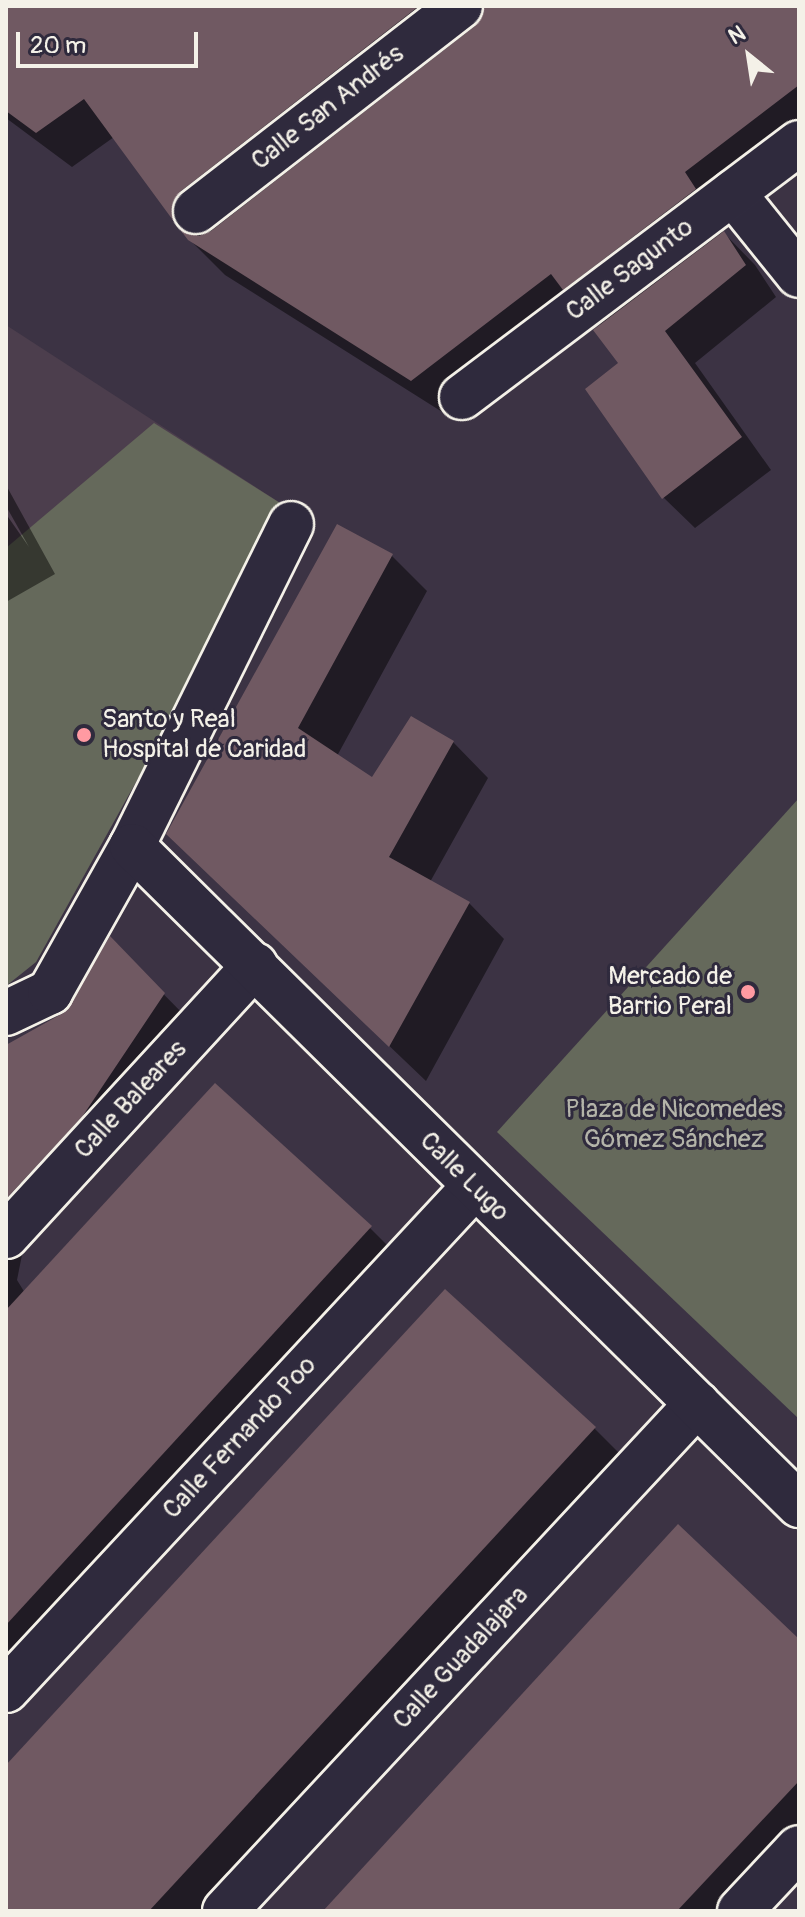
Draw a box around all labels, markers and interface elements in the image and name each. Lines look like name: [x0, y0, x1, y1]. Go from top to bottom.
scale bar: [20, 16, 202, 66]
north arrow: [709, 16, 789, 96]
text: N: [724, 19, 750, 51]
text: 20 m: [30, 31, 86, 60]
street label: Calle San Andrés: [246, 39, 410, 177]
street label: Calle Sagunto: [560, 212, 700, 328]
place label: Santo y Real Hospital de Caridad: [102, 704, 306, 766]
marker: Santo y Real Hospital de Caridad: [73, 724, 95, 746]
place label: Mercado de Barrio Peral: [608, 961, 732, 1022]
marker: Mercado de Barrio Peral: [739, 983, 757, 1001]
street label: Calle Baleares: [68, 1034, 194, 1166]
park label: Plaza de Nicomedes Gómez Sánchez: [565, 1094, 783, 1156]
street label: Calle Lugo: [413, 1126, 515, 1228]
street label: Calle Fernando Poo: [157, 1350, 323, 1526]
street label: Calle Guadalajara: [387, 1580, 535, 1736]

